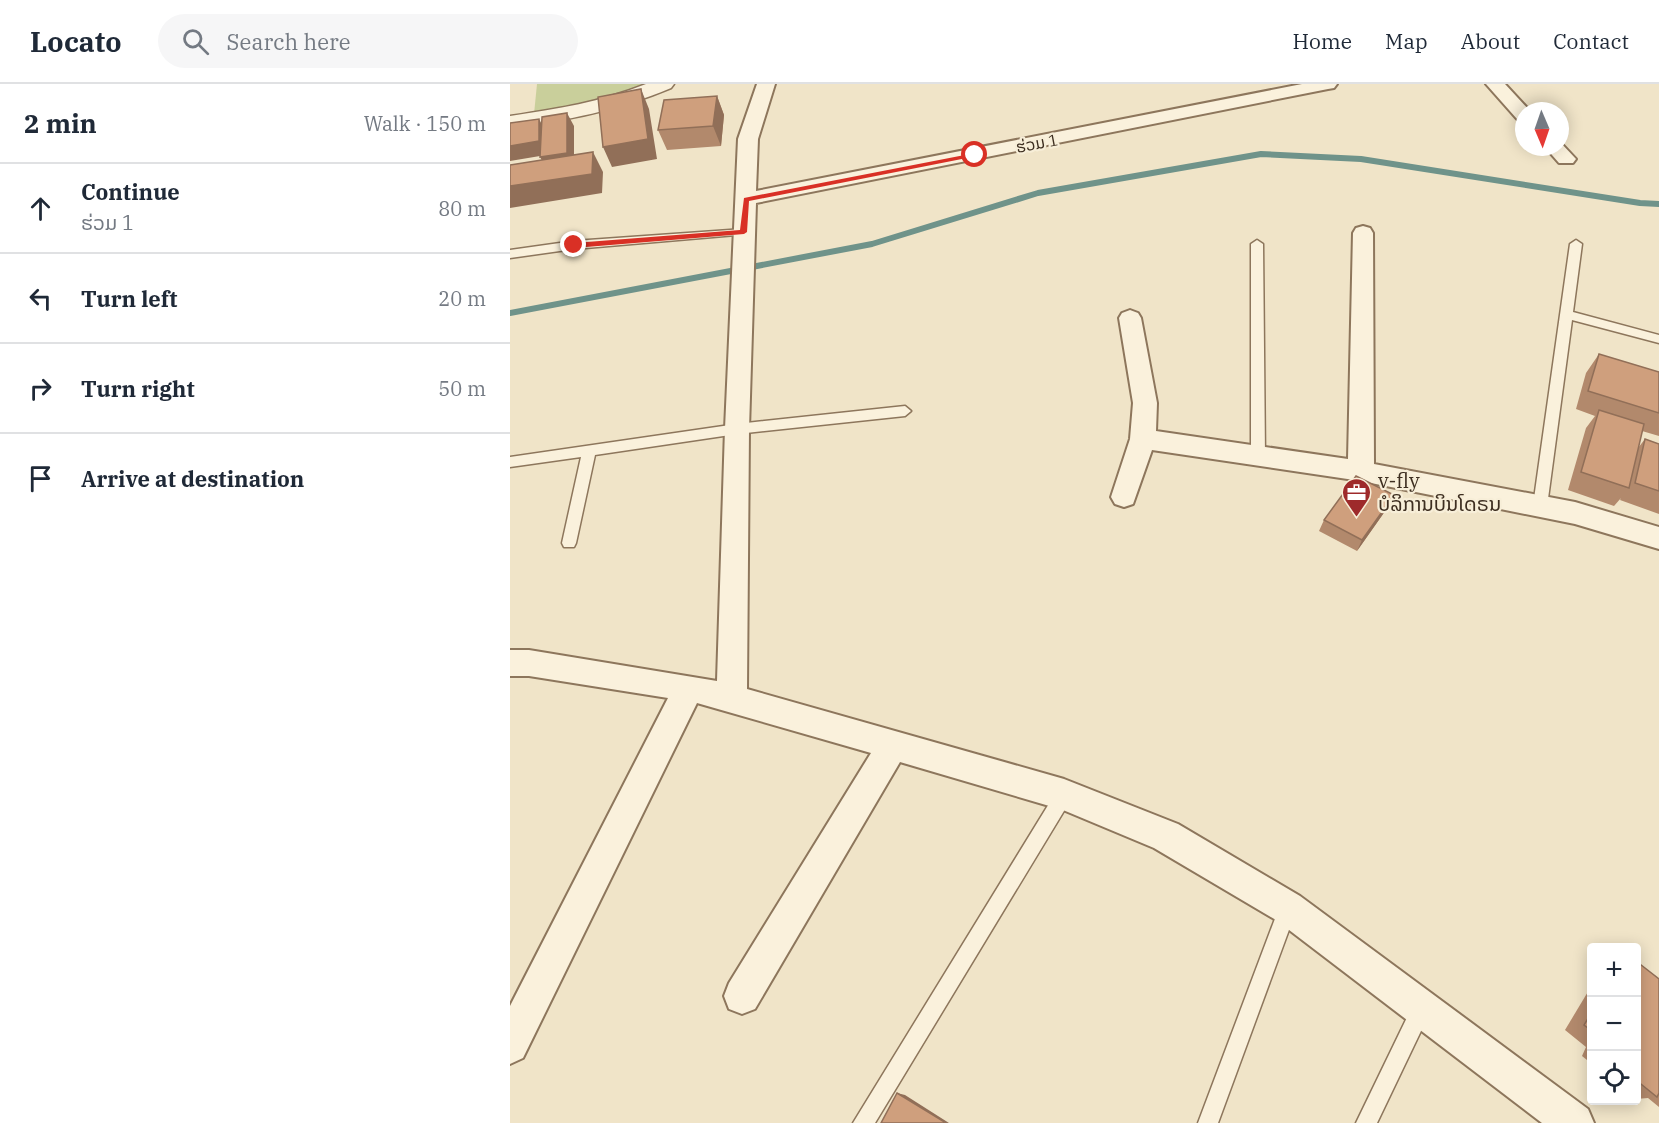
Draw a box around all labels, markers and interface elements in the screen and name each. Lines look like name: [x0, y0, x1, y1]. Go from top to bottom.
search box: [158, 14, 578, 68]
text: Locato: [30, 23, 122, 60]
icon: search: [179, 25, 212, 58]
text: Search here: [227, 27, 351, 56]
text: Home: [1292, 27, 1352, 55]
text: Map: [1385, 27, 1428, 55]
text: About: [1461, 27, 1520, 55]
text: Contact: [1553, 27, 1629, 55]
north arrow: [1515, 102, 1569, 156]
text: 2 min: [24, 106, 97, 140]
text: Walk · 150 m: [364, 110, 486, 137]
street label: ຮ່ວມ 1: [1014, 129, 1060, 157]
route start: [961, 141, 987, 167]
text: Continue: [81, 177, 180, 206]
icon: ahead: [24, 192, 57, 225]
text: 80 m: [438, 195, 486, 222]
text: ຮ່ວມ 1: [81, 209, 134, 236]
route end: [560, 231, 586, 257]
icon: left: [24, 282, 57, 315]
text: Turn left: [81, 284, 177, 313]
text: 20 m: [438, 285, 486, 312]
icon: right: [24, 372, 57, 405]
text: Turn right: [81, 374, 195, 403]
text: 50 m: [438, 375, 486, 402]
icon: arrive: [24, 462, 57, 495]
text: Arrive at destination: [81, 464, 304, 493]
place label: v-fly ບໍລິການບິນໂດຣນ: [1378, 467, 1501, 517]
office icon: v-fly ບໍລິການບິນໂດຣນ: [1341, 476, 1373, 518]
map controls: [1587, 943, 1641, 1105]
button: +: [1587, 943, 1641, 997]
button: −: [1587, 997, 1641, 1051]
button: locate: [1587, 1051, 1641, 1105]

